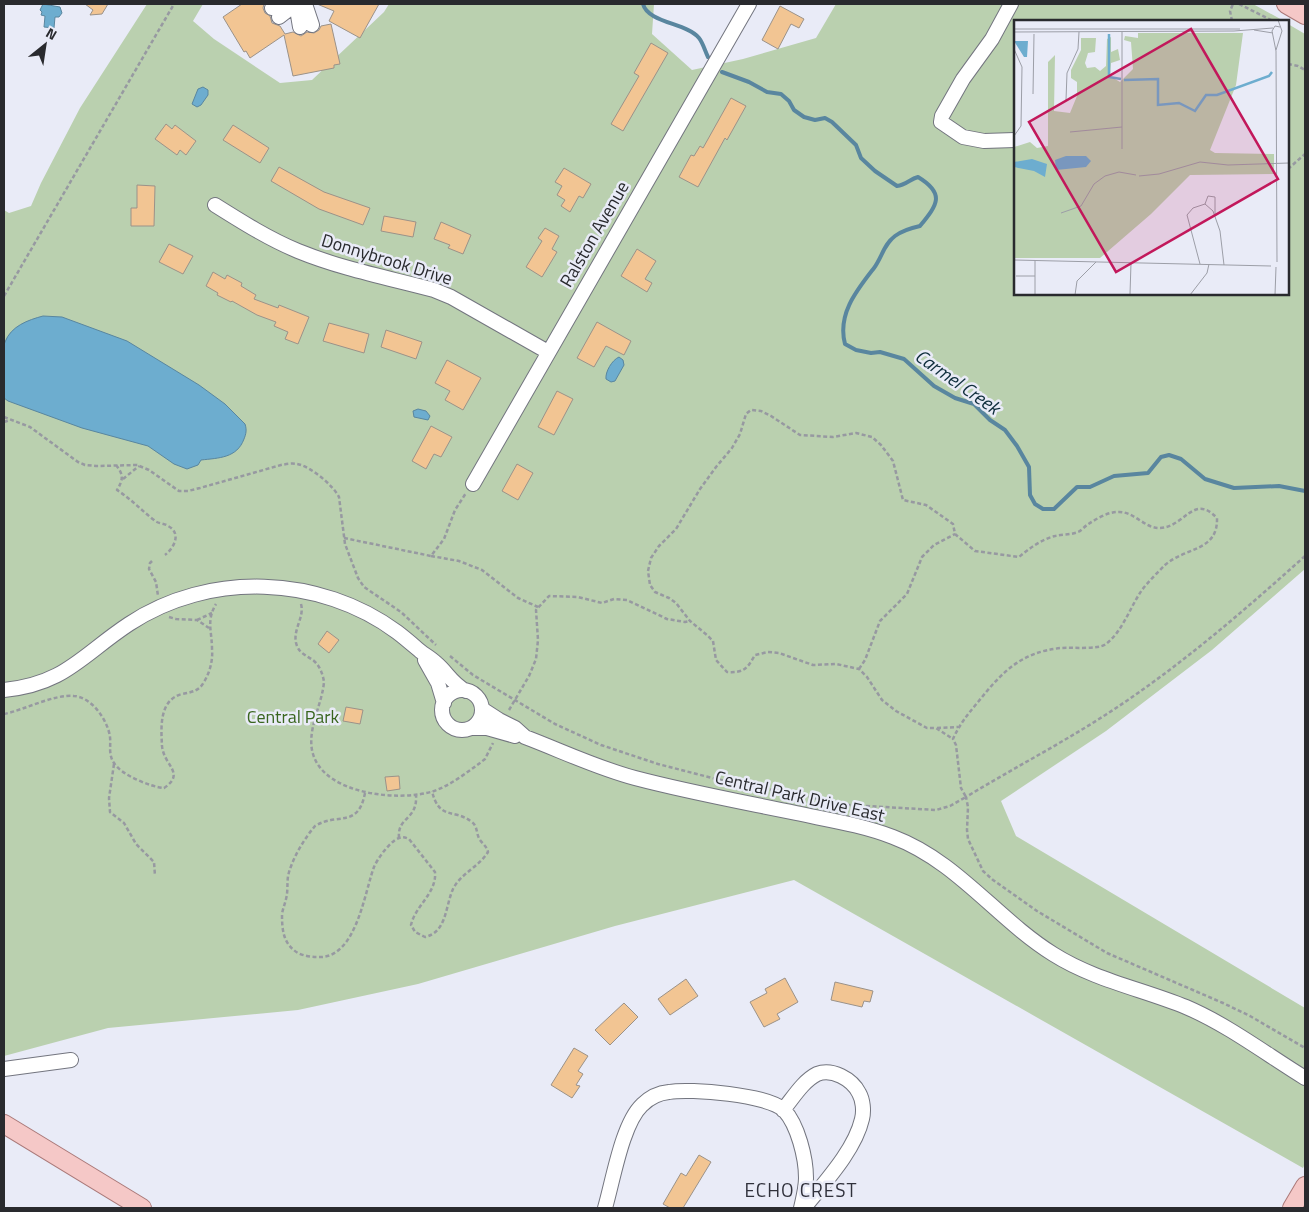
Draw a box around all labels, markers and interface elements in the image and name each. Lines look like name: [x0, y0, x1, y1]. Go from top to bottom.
north arrow: [20, 20, 70, 70]
inset map: [1014, 20, 1289, 295]
text: N: [42, 22, 61, 45]
street label: Ralston Avenue: [553, 176, 635, 292]
street label: Donnybrook Drive: [318, 226, 456, 292]
water label: Carmel Creek: [910, 341, 1009, 422]
park label: Central Park: [247, 703, 340, 730]
street label: Central Park Drive East: [712, 763, 888, 829]
district label: ECHO CREST: [744, 1175, 858, 1204]

